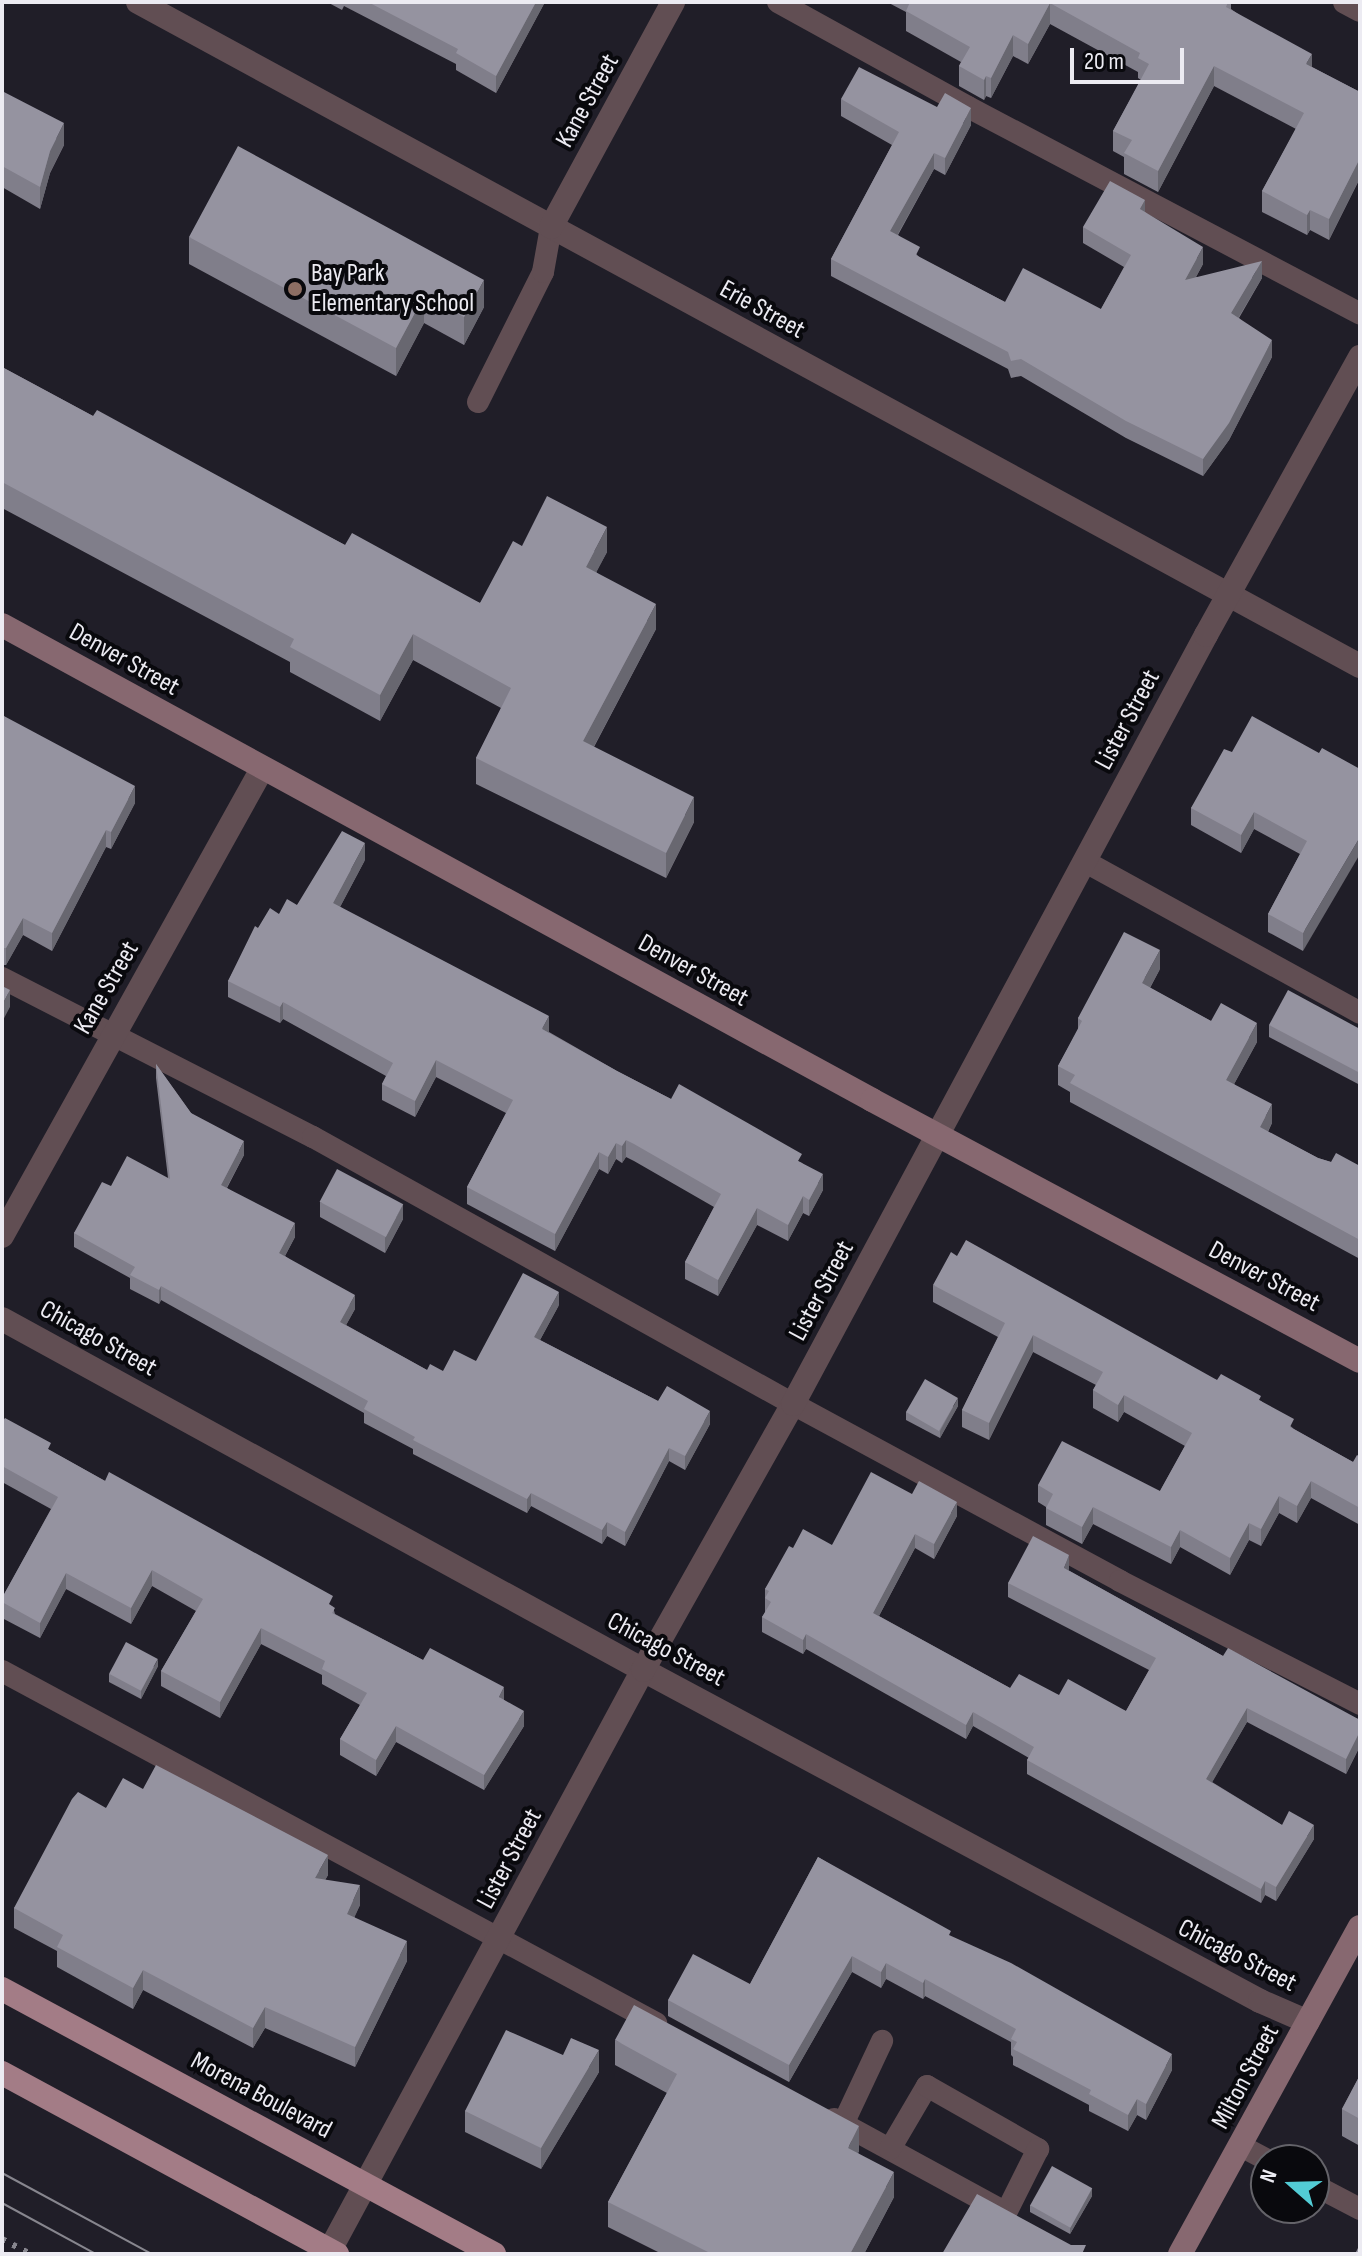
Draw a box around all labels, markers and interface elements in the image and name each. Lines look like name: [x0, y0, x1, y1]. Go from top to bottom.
scale bar: [1074, 32, 1188, 82]
text: 20 m: [1084, 47, 1124, 76]
street label: Kane Street: [550, 49, 626, 153]
place label: Bay Park Elementary School: [311, 258, 474, 320]
street label: Erie Street: [714, 274, 810, 346]
marker: Bay Park Elementary School: [286, 280, 304, 298]
street label: Denver Street: [63, 617, 185, 703]
street label: Lister Street: [1089, 665, 1167, 775]
street label: Denver Street: [632, 928, 754, 1014]
street label: Kane Street: [68, 936, 146, 1040]
street label: Denver Street: [1203, 1235, 1325, 1319]
street label: Lister Street: [783, 1236, 861, 1346]
street label: Chicago Street: [34, 1294, 162, 1384]
street label: Chicago Street: [602, 1606, 730, 1694]
street label: Lister Street: [471, 1804, 549, 1914]
street label: Chicago Street: [1173, 1913, 1301, 1999]
street label: Milton Street: [1206, 2019, 1286, 2135]
street label: Morena Boulevard: [185, 2046, 337, 2146]
north arrow: [1250, 2144, 1330, 2224]
text: N: [1254, 2166, 1284, 2186]

